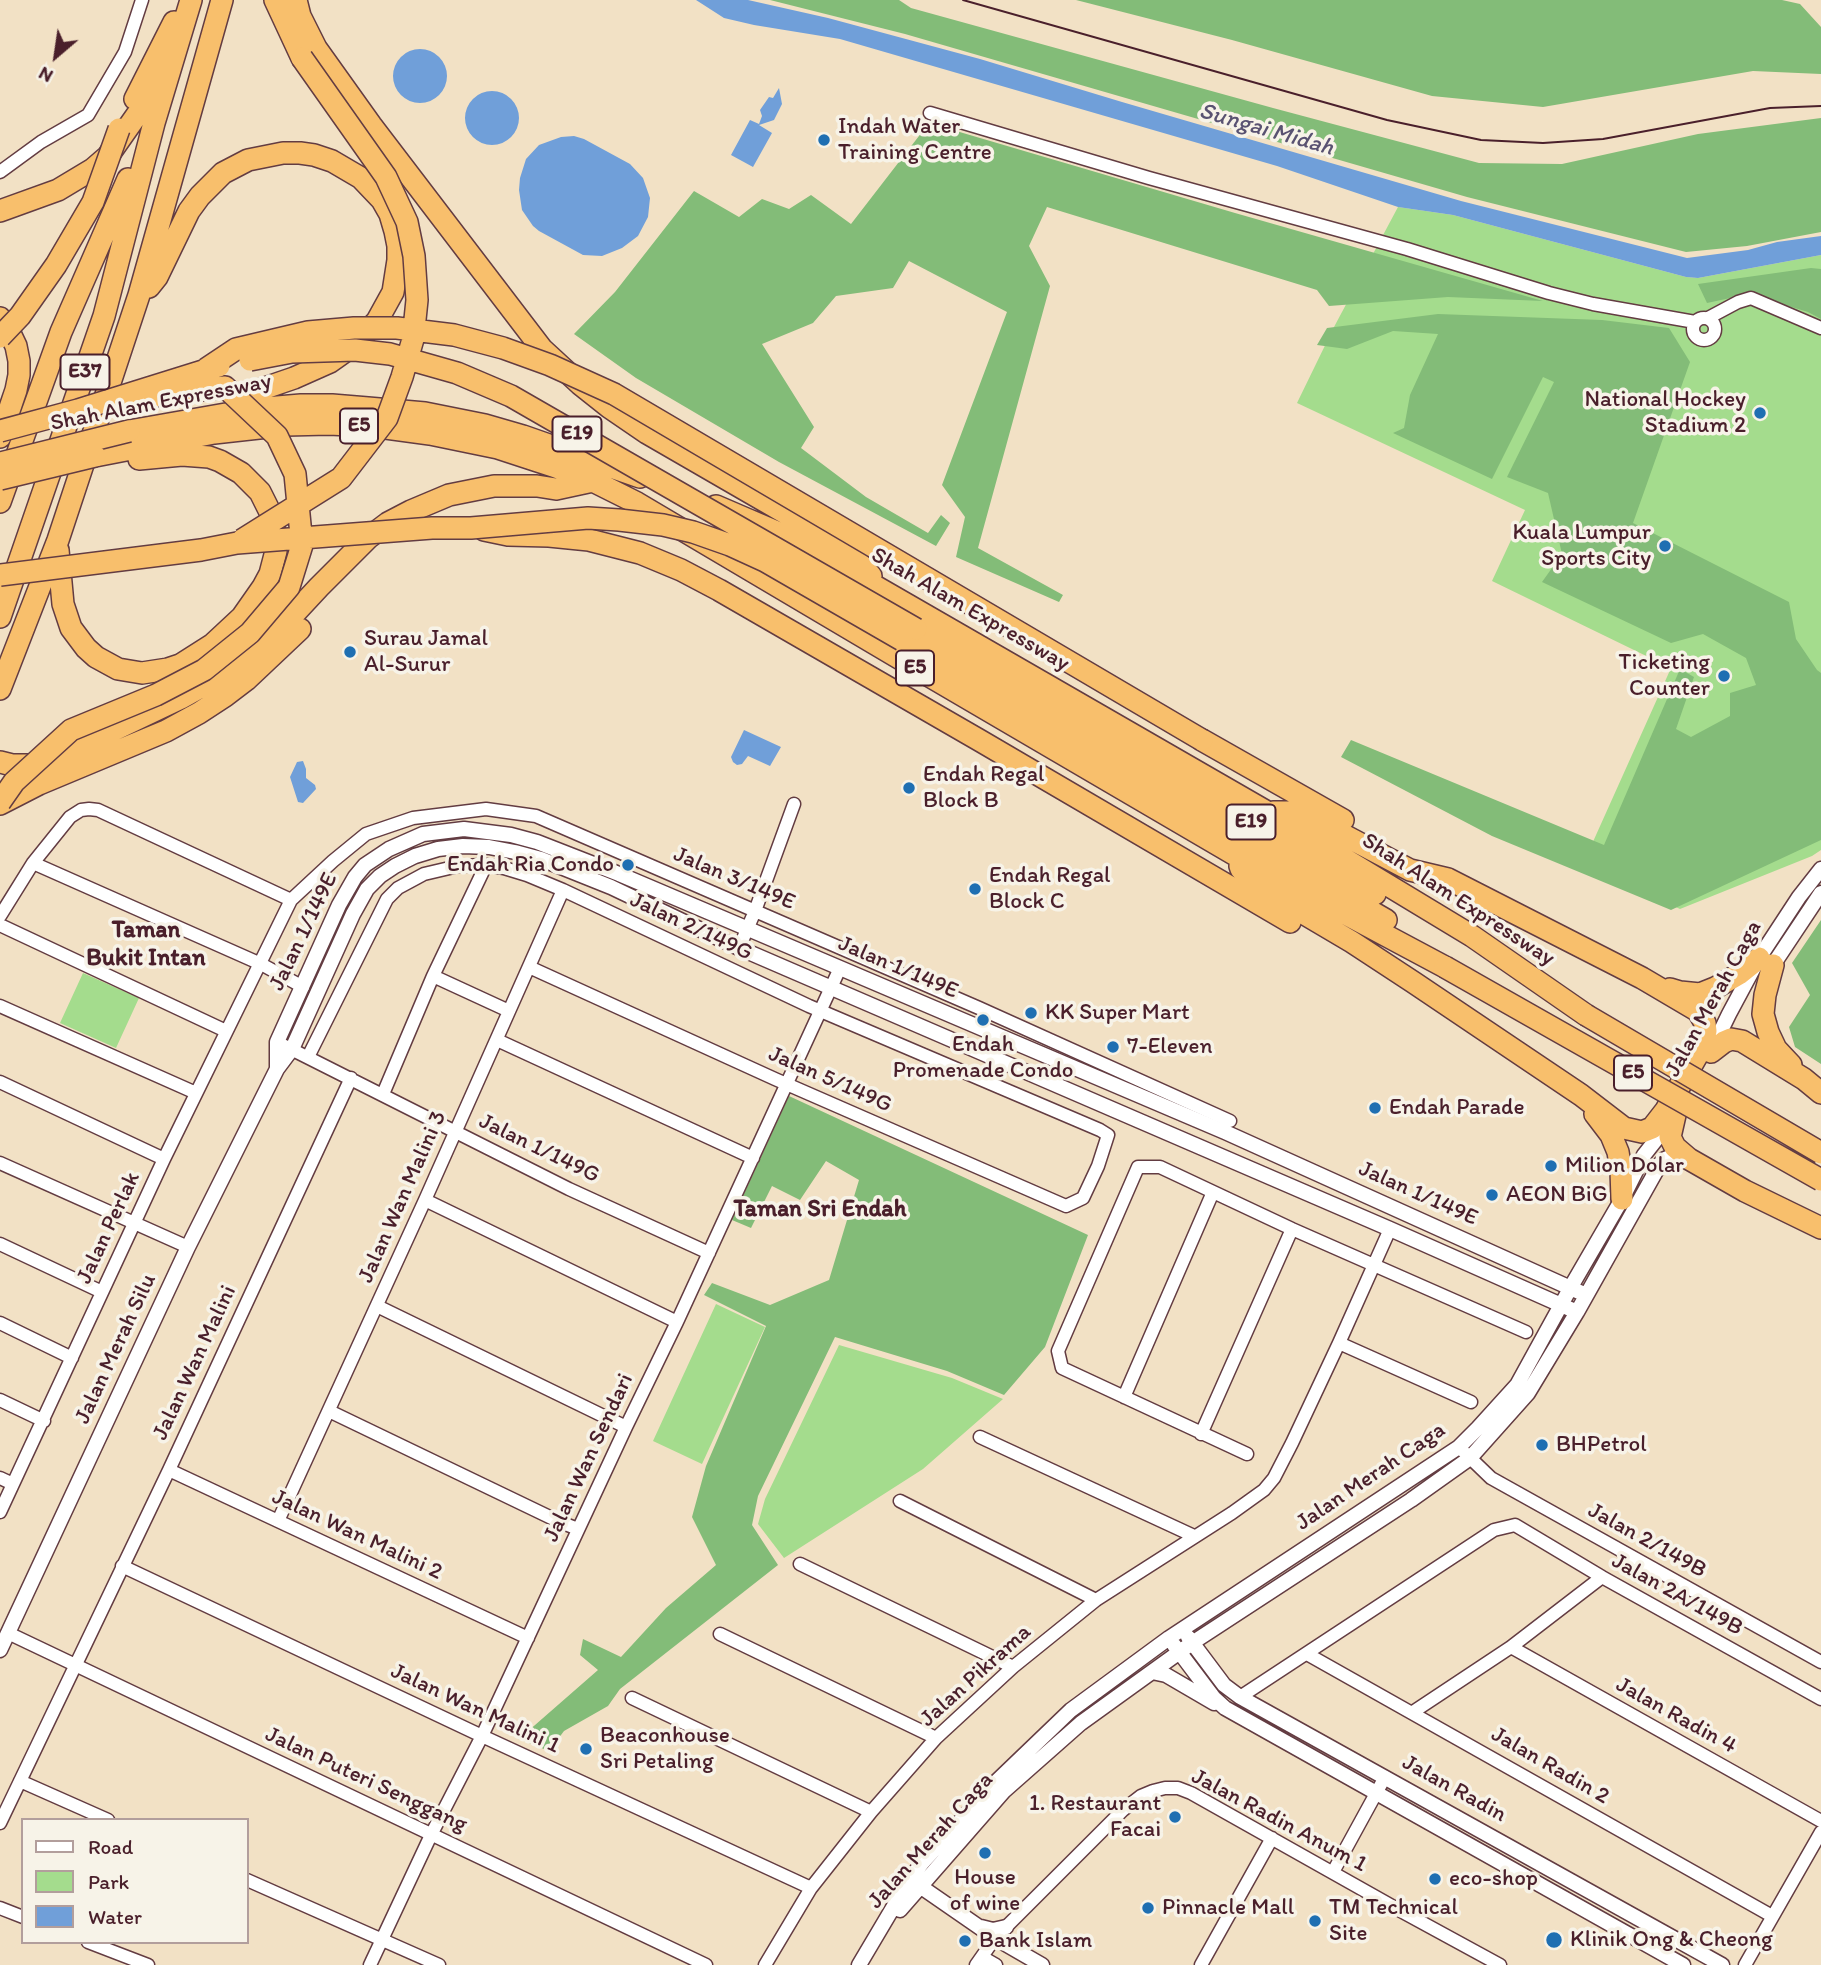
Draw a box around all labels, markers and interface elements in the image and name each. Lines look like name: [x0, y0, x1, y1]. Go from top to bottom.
north arrow: [21, 21, 91, 91]
text: N: [34, 62, 57, 88]
water label: Sungai Midah: [1196, 97, 1336, 163]
place label: Indah Water Training Centre: [838, 113, 992, 167]
marker: Indah Water Training Centre: [816, 132, 832, 148]
road number: E37: [60, 354, 110, 390]
street label: Shah Alam Expressway: [48, 368, 274, 438]
place label: National Hockey Stadium 2: [1584, 386, 1746, 440]
marker: National Hockey Stadium 2: [1752, 405, 1768, 421]
road number: E5: [340, 408, 378, 444]
road number: E19: [552, 416, 602, 452]
place label: Kuala Lumpur Sports City: [1512, 519, 1651, 573]
marker: Kuala Lumpur Sports City: [1657, 538, 1673, 554]
street label: Shah Alam Expressway: [866, 542, 1074, 678]
place label: Surau Jamal Al-Surur: [364, 625, 488, 679]
marker: Surau Jamal Al-Surur: [342, 644, 358, 660]
place label: Ticketing Counter: [1619, 649, 1710, 703]
road number: E5: [896, 650, 934, 686]
marker: Ticketing Counter: [1716, 668, 1732, 684]
place label: Endah Regal Block B: [923, 761, 1045, 815]
marker: Endah Regal Block B: [901, 780, 917, 796]
road number: E19: [1226, 804, 1276, 840]
street label: Shah Alam Expressway: [1356, 827, 1560, 973]
street label: Jalan 3/149E: [669, 841, 799, 917]
place label: Endah Ria Condo: [447, 851, 614, 879]
marker: Endah Ria Condo: [620, 857, 636, 873]
place label: Endah Regal Block C: [989, 862, 1111, 916]
street label: Jalan 1/149E: [264, 869, 344, 995]
marker: Endah Regal Block C: [967, 881, 983, 897]
street label: Jalan 2/149G: [625, 887, 757, 967]
street label: Jalan Merah Caga: [1660, 916, 1768, 1082]
district label: Taman Bukit Intan: [86, 917, 206, 973]
street label: Jalan 1/149E: [834, 930, 962, 1006]
place label: KK Super Mart: [1045, 999, 1190, 1027]
marker: KK Super Mart: [1023, 1005, 1039, 1021]
marker: Endah Promenade Condo: [975, 1012, 991, 1028]
place label: Endah Promenade Condo: [893, 1031, 1073, 1085]
place label: 7-Eleven: [1127, 1033, 1212, 1061]
marker: 7-Eleven: [1105, 1039, 1121, 1055]
street label: Jalan 5/149G: [764, 1041, 896, 1119]
road number: E5: [1614, 1056, 1652, 1090]
place label: Endah Parade: [1389, 1094, 1524, 1122]
marker: Endah Parade: [1367, 1100, 1383, 1116]
street label: Jalan Wan Malini 3: [353, 1107, 453, 1287]
street label: Jalan 1/149G: [474, 1108, 604, 1190]
place label: Milion Dolar: [1565, 1152, 1684, 1180]
street label: Jalan 1/149E: [1354, 1155, 1482, 1233]
marker: Milion Dolar: [1543, 1158, 1559, 1174]
street label: Jalan Perlak: [71, 1168, 147, 1288]
place label: AEON BiG: [1506, 1181, 1608, 1209]
marker: AEON BiG: [1484, 1187, 1500, 1203]
district label: Taman Sri Endah: [733, 1196, 907, 1224]
street label: Jalan Merah Silu: [69, 1270, 163, 1428]
street label: Jalan Wan Malini: [147, 1281, 243, 1445]
street label: Jalan Wan Sendari: [538, 1369, 640, 1547]
street label: Jalan Merah Caga: [1291, 1417, 1451, 1537]
place label: BHPetrol: [1556, 1431, 1647, 1459]
marker: BHPetrol: [1534, 1437, 1550, 1453]
street label: Jalan Wan Malini 2: [267, 1483, 447, 1587]
street label: Jalan 2/149B: [1583, 1497, 1711, 1585]
street label: Jalan 2A/149B: [1607, 1548, 1747, 1642]
street label: Jalan Pikrama: [915, 1619, 1037, 1733]
street label: Jalan Wan Malini 1: [386, 1658, 564, 1760]
street label: Jalan Radin 4: [1611, 1672, 1741, 1760]
street label: Jalan Puteri Senggang: [261, 1721, 471, 1839]
street label: Jalan Radin 2: [1486, 1721, 1614, 1811]
place label: Beaconhouse Sri Petaling: [600, 1722, 730, 1776]
marker: Beaconhouse Sri Petaling: [578, 1741, 594, 1757]
street label: Jalan Radin: [1397, 1749, 1511, 1829]
street label: Jalan Radin Anum 1: [1187, 1763, 1371, 1879]
street label: Jalan Merah Caga: [862, 1767, 1000, 1915]
place label: 1. Restaurant Facai: [1029, 1790, 1161, 1844]
marker: 1. Restaurant Facai: [1167, 1809, 1183, 1825]
legend: [21, 1818, 248, 1944]
text: Road: [88, 1834, 133, 1859]
marker: House of wine: [977, 1845, 993, 1861]
place label: House of wine: [950, 1864, 1020, 1918]
place label: eco-shop: [1449, 1865, 1538, 1893]
text: Park: [88, 1869, 129, 1894]
marker: eco-shop: [1427, 1871, 1443, 1887]
place label: Pinnacle Mall: [1162, 1894, 1294, 1922]
place label: TM Technical Site: [1329, 1894, 1458, 1948]
marker: Pinnacle Mall: [1140, 1900, 1156, 1916]
text: Water: [88, 1904, 142, 1929]
marker: TM Technical Site: [1307, 1913, 1323, 1929]
place label: Klinik Ong & Cheong: [1570, 1926, 1773, 1954]
place label: Bank Islam: [979, 1927, 1092, 1955]
marker: Klinik Ong & Cheong: [1544, 1930, 1564, 1950]
marker: Bank Islam: [957, 1933, 973, 1949]

